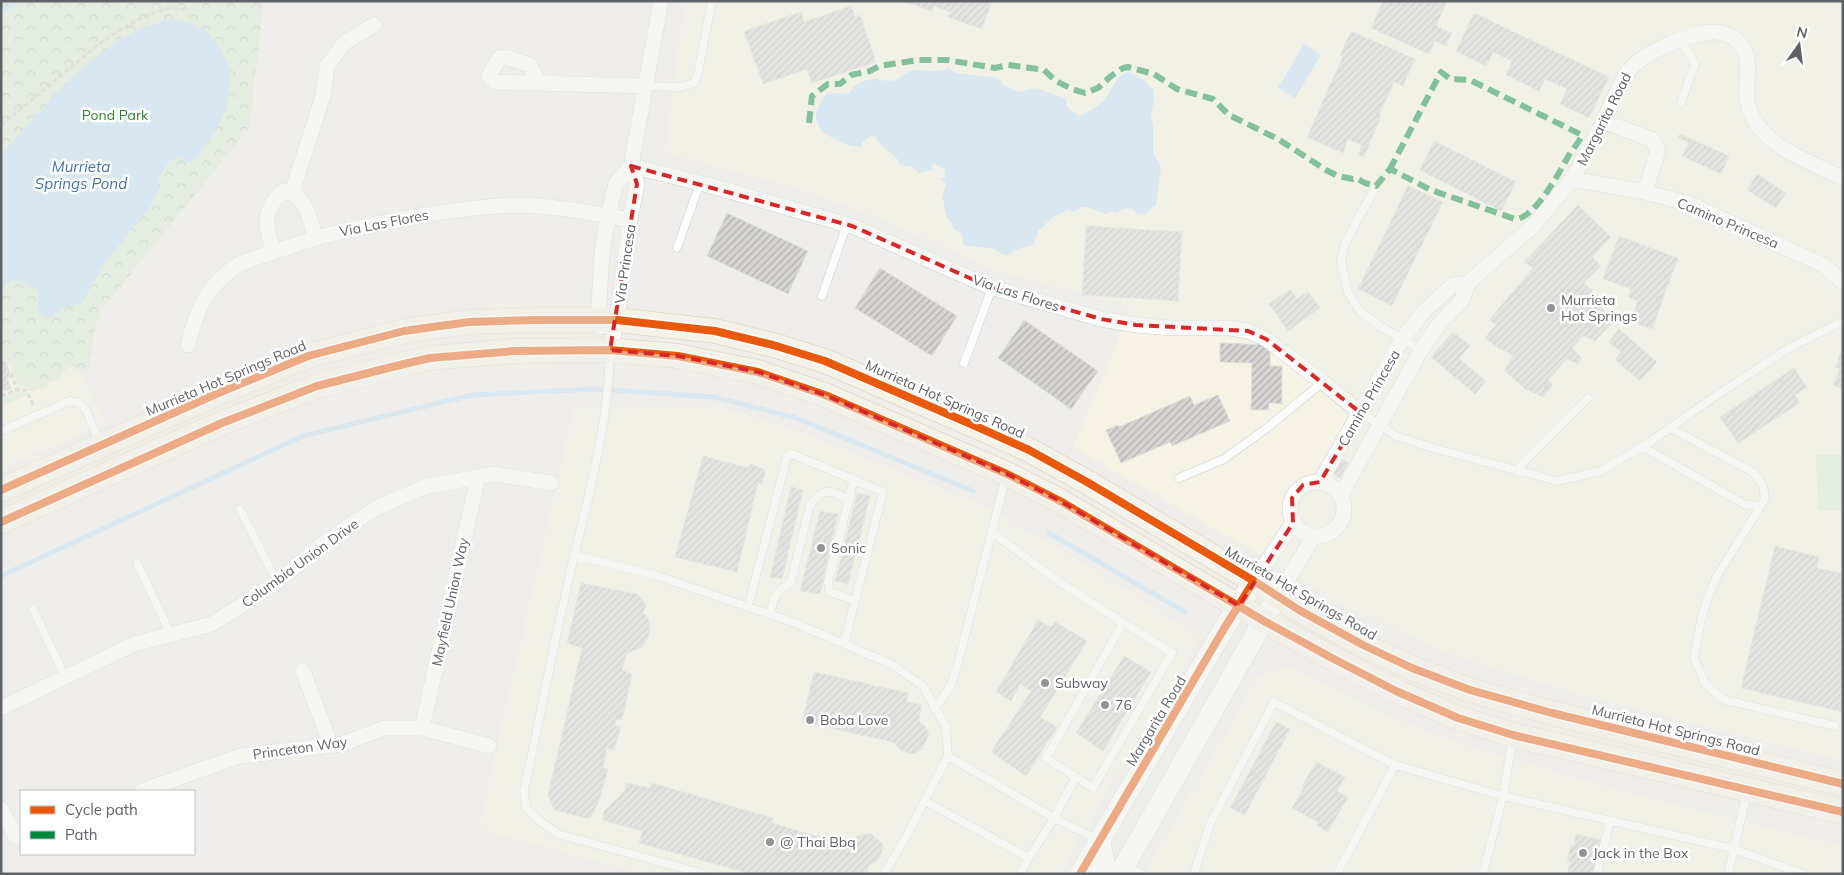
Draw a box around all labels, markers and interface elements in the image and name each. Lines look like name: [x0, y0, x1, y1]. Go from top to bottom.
north arrow: [1774, 20, 1824, 70]
text: N: [1795, 22, 1809, 42]
street label: Margarita Road: [1573, 70, 1635, 168]
park label: Pond Park: [82, 106, 149, 124]
water label: Murrieta Springs Pond: [35, 157, 127, 193]
street label: Camino Princesa: [1675, 194, 1781, 252]
street label: Via Las Flores: [338, 206, 430, 240]
street label: Via Princesa: [610, 223, 640, 305]
street label: Via Las Flores: [970, 270, 1062, 316]
place label: Murrieta Hot Springs: [1561, 291, 1637, 325]
marker: Murrieta Hot Springs: [1545, 302, 1557, 314]
street label: Murrieta Hot Springs Road: [143, 336, 309, 420]
street label: Camino Princesa: [1334, 346, 1404, 450]
street label: Murrieta Hot Springs Road: [863, 356, 1027, 442]
street label: Columbia Union Drive: [238, 515, 362, 611]
street label: Mayfield Union Way: [428, 535, 473, 668]
place label: Sonic: [831, 539, 866, 557]
marker: Sonic: [815, 542, 827, 554]
street label: Murrieta Hot Springs Road: [1222, 542, 1380, 644]
street label: Margarita Road: [1122, 673, 1190, 769]
place label: Subway: [1055, 674, 1108, 692]
marker: Subway: [1039, 677, 1051, 689]
place label: 76: [1115, 696, 1132, 714]
marker: 76: [1099, 699, 1111, 711]
street label: Murrieta Hot Springs Road: [1590, 700, 1762, 760]
place label: Boba Love: [820, 711, 888, 729]
marker: Boba Love: [804, 714, 816, 726]
street label: Princeton Way: [252, 732, 349, 764]
legend: [20, 790, 195, 855]
text: Cycle path: [65, 800, 138, 819]
text: Path: [65, 825, 97, 844]
place label: @ Thai Bbq: [780, 833, 856, 851]
marker: @ Thai Bbq: [764, 836, 776, 848]
place label: Jack in the Box: [1593, 844, 1689, 862]
marker: Jack in the Box: [1577, 847, 1589, 859]

